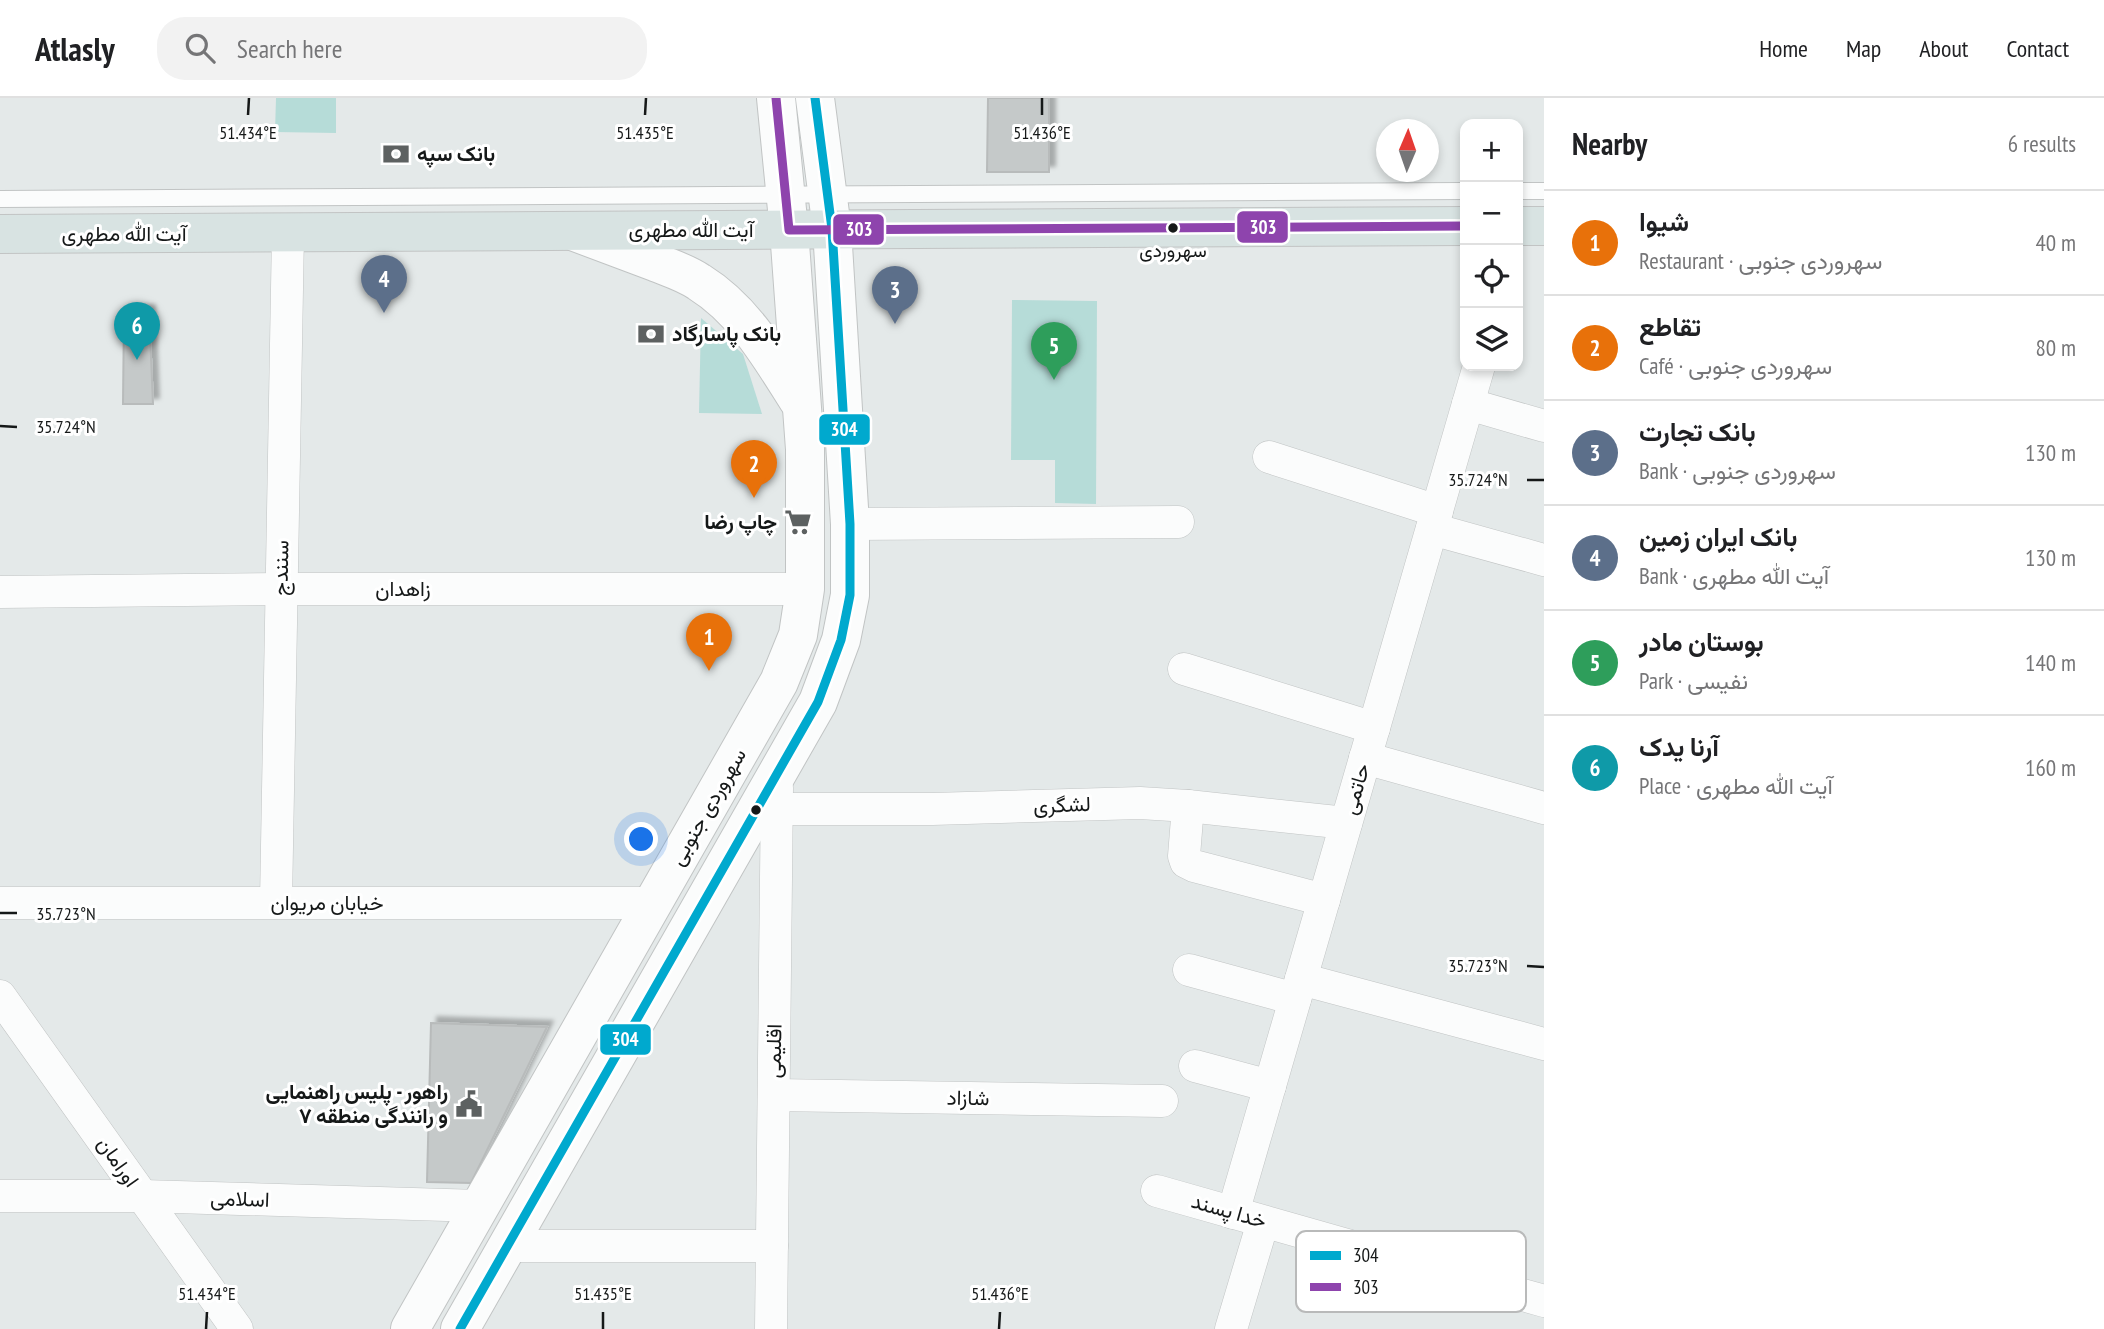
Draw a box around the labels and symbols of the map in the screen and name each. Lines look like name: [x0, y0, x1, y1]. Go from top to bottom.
north arrow: [1376, 119, 1439, 182]
text: 51.434°E: [219, 121, 277, 144]
text: 51.435°E: [616, 121, 674, 144]
text: 51.436°E: [1013, 121, 1071, 144]
bank icon: بانک سپه: [381, 139, 411, 169]
place label: بانک سپه: [417, 140, 495, 168]
line badge: 303: [1236, 210, 1289, 244]
line badge: 303: [832, 213, 885, 246]
text: 303: [1249, 215, 1277, 239]
street label: آیت الله مطهری: [628, 216, 756, 243]
text: 303: [845, 217, 873, 241]
street label: آیت الله مطهری: [61, 220, 189, 247]
marker: سهروردی: [1166, 221, 1180, 235]
place label: سهروردی: [1139, 238, 1207, 262]
pin: 4: [361, 255, 407, 313]
pin: 3: [872, 266, 918, 324]
pin: 6: [114, 302, 160, 360]
bank icon: بانک پاسارگاد: [636, 319, 666, 349]
place label: بانک پاسارگاد: [672, 320, 781, 348]
pin: 5: [1031, 322, 1077, 380]
line badge: 304: [818, 413, 871, 446]
text: 35.724°N: [36, 415, 96, 438]
text: 304: [830, 417, 858, 441]
pin: 2: [731, 440, 777, 498]
text: 35.724°N: [1448, 468, 1508, 491]
supermarket icon: چاپ رضا: [783, 507, 813, 537]
place label: چاپ رضا: [704, 508, 777, 536]
street label: سنندج: [267, 540, 295, 596]
street label: زاهدان: [375, 575, 431, 602]
pin: 1: [686, 613, 732, 671]
street label: سهروردی جنوبی: [663, 743, 752, 870]
street label: حاتمی: [1335, 760, 1376, 818]
street label: لشگری: [1033, 790, 1091, 819]
unlabelled marker: [749, 803, 763, 817]
your location: [624, 822, 658, 856]
street label: خیابان مریوان: [271, 889, 383, 916]
text: 35.723°N: [36, 902, 96, 925]
text: 35.723°N: [1448, 954, 1508, 977]
line badge: 304: [599, 1023, 652, 1056]
street label: اقلیمی: [760, 1023, 787, 1079]
text: 304: [611, 1027, 639, 1051]
place label: راهور - پلیس راهنمایی و رانندگی منطقه ۷: [266, 1078, 448, 1129]
street label: شازاد: [946, 1084, 990, 1111]
public building icon: راهور - پلیس راهنمایی و رانندگی منطقه ۷: [454, 1089, 484, 1119]
street label: اورامان: [91, 1131, 145, 1192]
street label: اسلامی: [210, 1184, 270, 1213]
street label: خدا پسند: [1188, 1187, 1270, 1235]
legend: [1296, 1231, 1526, 1312]
text: 304: [1353, 1243, 1379, 1267]
text: 303: [1353, 1275, 1379, 1299]
text: 51.434°E: [178, 1282, 236, 1305]
text: 51.435°E: [574, 1282, 632, 1305]
text: 51.436°E: [971, 1282, 1029, 1305]

